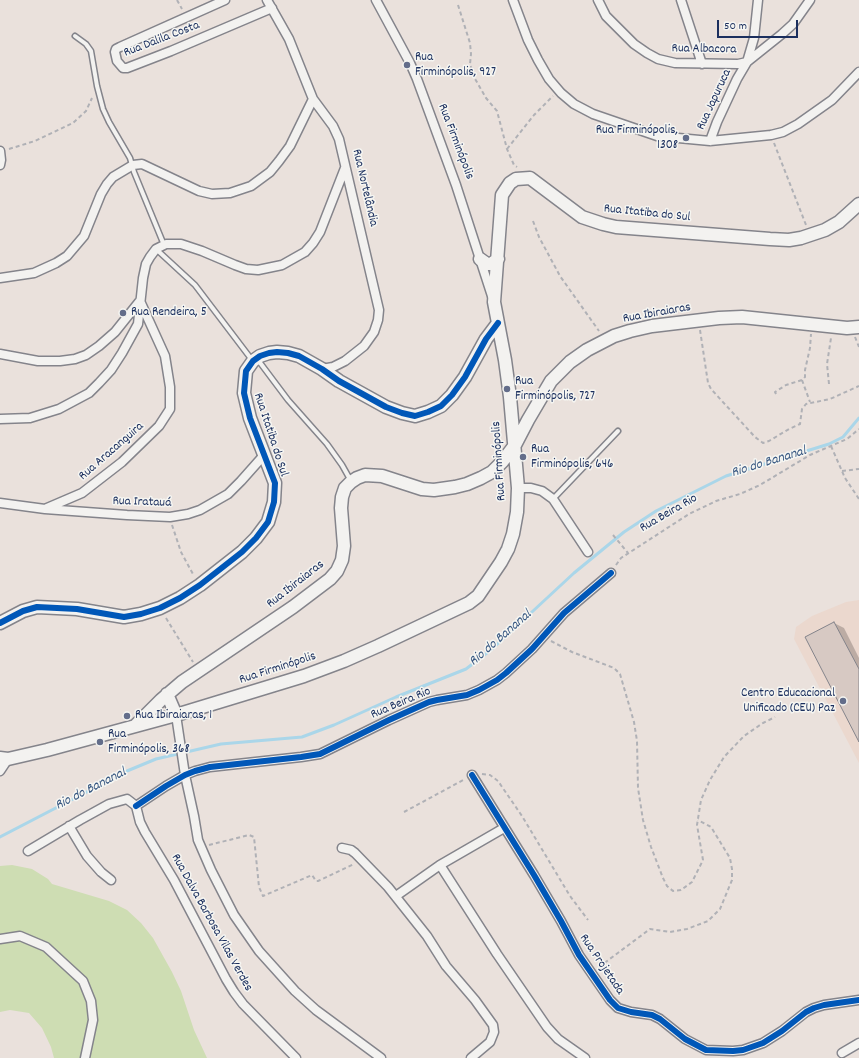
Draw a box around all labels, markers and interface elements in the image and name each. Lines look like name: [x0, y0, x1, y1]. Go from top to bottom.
scale bar: [719, 12, 800, 38]
street label: Rua Dalila Costa: [122, 18, 202, 62]
text: 50 m: [724, 18, 747, 35]
street label: Rua Albacora: [671, 42, 737, 58]
place label: Rua Firminópolis, 927: [415, 50, 496, 81]
marker: Rua Firminópolis, 927: [402, 60, 412, 70]
street label: Rua Japuruca: [694, 67, 736, 133]
street label: Rua Firminópolis: [433, 102, 477, 182]
place label: Rua Firminópolis, 1308: [596, 123, 678, 154]
marker: Rua Firminópolis, 1308: [681, 133, 691, 143]
street label: Rua Nortelândia: [348, 148, 380, 228]
street label: Rua Itatiba do Sul: [603, 202, 691, 226]
street label: Rua Ibiraiaras: [622, 300, 692, 328]
place label: Rua Rendeira, 5: [131, 305, 207, 321]
marker: Rua Rendeira, 5: [118, 308, 128, 318]
place label: Rua Firminópolis, 727: [515, 374, 595, 405]
marker: Rua Firminópolis, 727: [502, 384, 512, 394]
street label: Rua Itatiba do Sul: [249, 391, 291, 479]
street label: Rua Aracanguira: [76, 420, 148, 484]
street label: Rua Firminópolis: [489, 421, 511, 501]
place label: Rua Firminópolis, 646: [531, 442, 613, 473]
water label: Rio do Bananal: [730, 444, 808, 482]
marker: Rua Firminópolis, 646: [518, 452, 528, 462]
street label: Rua Beira Rio: [638, 491, 700, 537]
street label: Rua Iratauá: [112, 494, 172, 512]
street label: Rua Ibiraiaras: [264, 558, 328, 612]
water label: Rio do Bananal: [466, 607, 536, 671]
street label: Rua Firminópolis: [238, 649, 318, 689]
street label: Rua Beira Rio: [369, 684, 433, 724]
place label: Centro Educacional Unificado (CEU) Paz: [741, 686, 835, 717]
marker: Centro Educacional Unificado (CEU) Paz: [838, 696, 848, 706]
place label: Rua Ibiraiaras, 1: [135, 708, 212, 724]
marker: Rua Ibiraiaras, 1: [122, 711, 132, 721]
place label: Rua Firminópolis, 368: [108, 727, 190, 758]
marker: Rua Firminópolis, 368: [95, 737, 105, 747]
water label: Rio do Bananal: [53, 765, 129, 815]
street label: Rua Dalva Barbosa Vilas Verdes: [167, 852, 255, 994]
street label: Rua Projetada: [575, 932, 627, 998]

